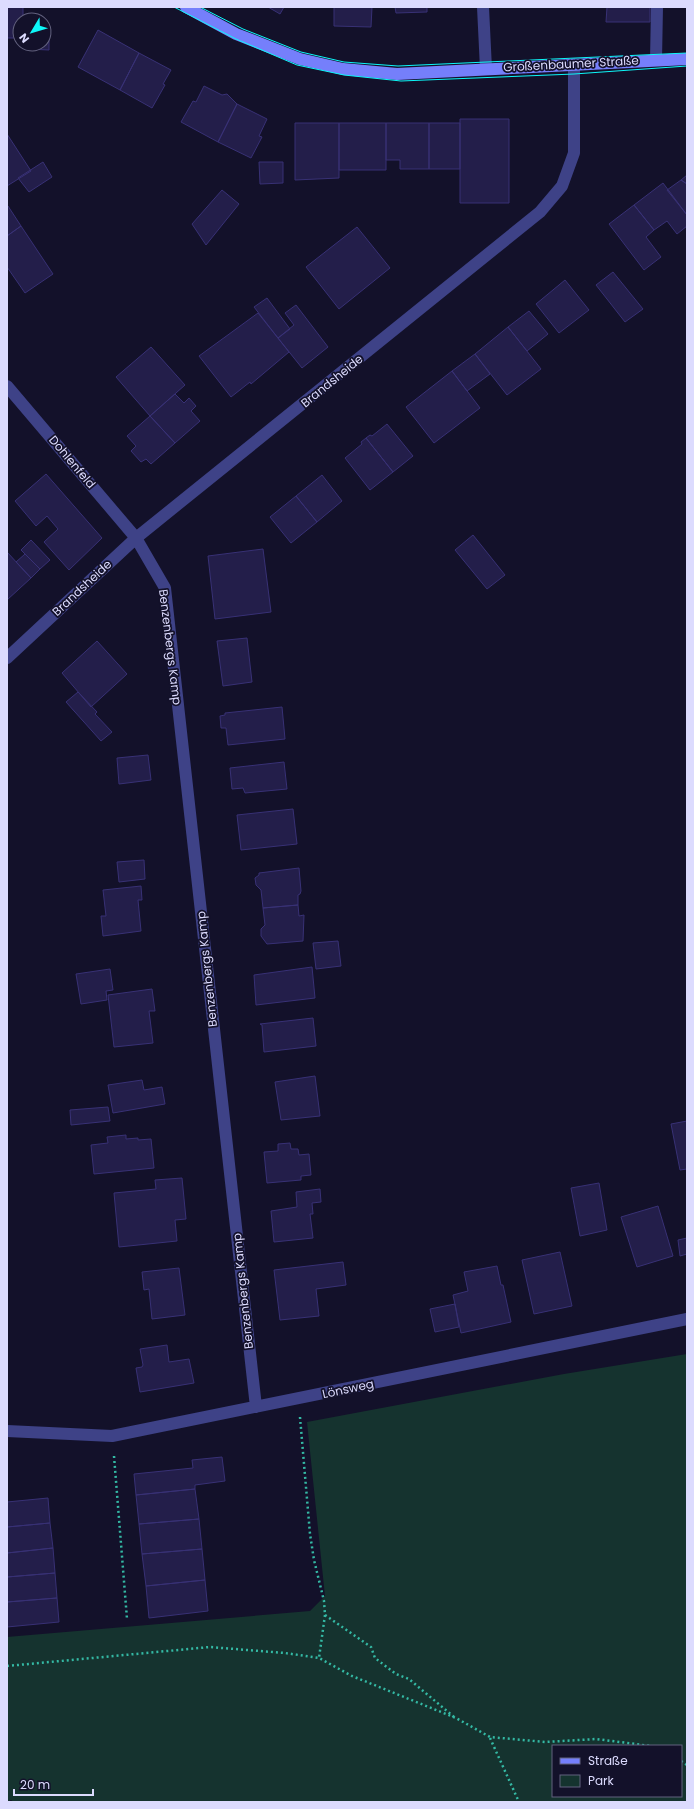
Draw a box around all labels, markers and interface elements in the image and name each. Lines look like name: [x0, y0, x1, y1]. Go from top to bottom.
north arrow: [12, 12, 52, 52]
text: N: [15, 30, 33, 46]
street label: Großenbaumer Straße: [503, 51, 639, 76]
street label: Brandsheide: [297, 350, 366, 411]
street label: Dohlenfeld: [45, 432, 100, 492]
street label: Brandsheide: [48, 556, 115, 620]
street label: Benzenbergs Kamp: [155, 588, 186, 706]
street label: Benzenbergs Kamp: [192, 910, 221, 1028]
street label: Benzenbergs Kamp: [228, 1232, 257, 1350]
street label: Lönsweg: [321, 1375, 375, 1402]
legend: [552, 1745, 682, 1797]
text: Straße: [588, 1752, 628, 1769]
scale bar: [14, 1771, 93, 1797]
text: Park: [588, 1772, 615, 1789]
text: 20 m: [20, 1776, 50, 1793]

